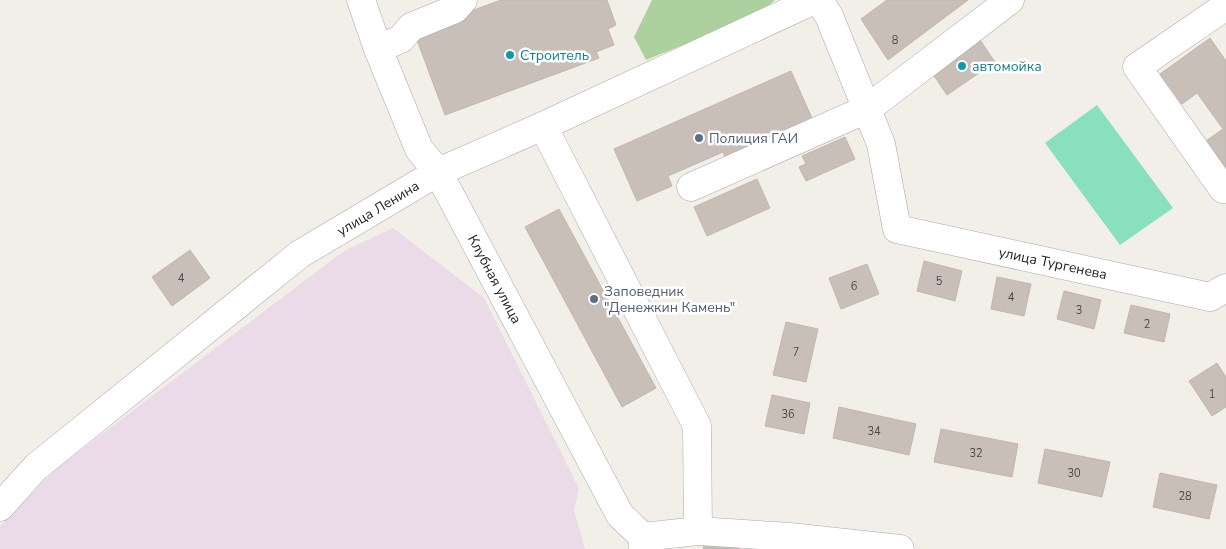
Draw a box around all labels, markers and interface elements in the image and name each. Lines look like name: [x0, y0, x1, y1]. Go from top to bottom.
house number: 8: [892, 33, 899, 48]
place label: Строитель: [520, 46, 589, 65]
marker: Строитель: [504, 49, 516, 61]
place label: автомойка: [972, 57, 1042, 76]
marker: автомойка: [956, 60, 968, 72]
place label: Полиция ГАИ: [709, 129, 798, 148]
marker: Полиция ГАИ: [693, 132, 705, 144]
street label: улица Ленина: [334, 176, 423, 240]
street label: Клубная улица: [463, 231, 526, 327]
street label: улица Тургенева: [997, 243, 1109, 284]
house number: 4: [178, 271, 185, 286]
house number: 5: [936, 274, 943, 289]
house number: 6: [851, 279, 858, 294]
place label: Заповедник "Денежкин Камень": [604, 282, 735, 317]
house number: 4: [1008, 290, 1015, 305]
marker: Заповедник "Денежкин Камень": [588, 293, 600, 305]
house number: 3: [1076, 303, 1082, 318]
house number: 2: [1144, 317, 1150, 332]
house number: 7: [793, 345, 799, 360]
house number: 1: [1209, 387, 1215, 402]
house number: 36: [781, 407, 795, 422]
house number: 34: [867, 424, 881, 439]
house number: 32: [969, 446, 983, 461]
house number: 30: [1067, 466, 1081, 481]
house number: 28: [1178, 489, 1192, 504]

